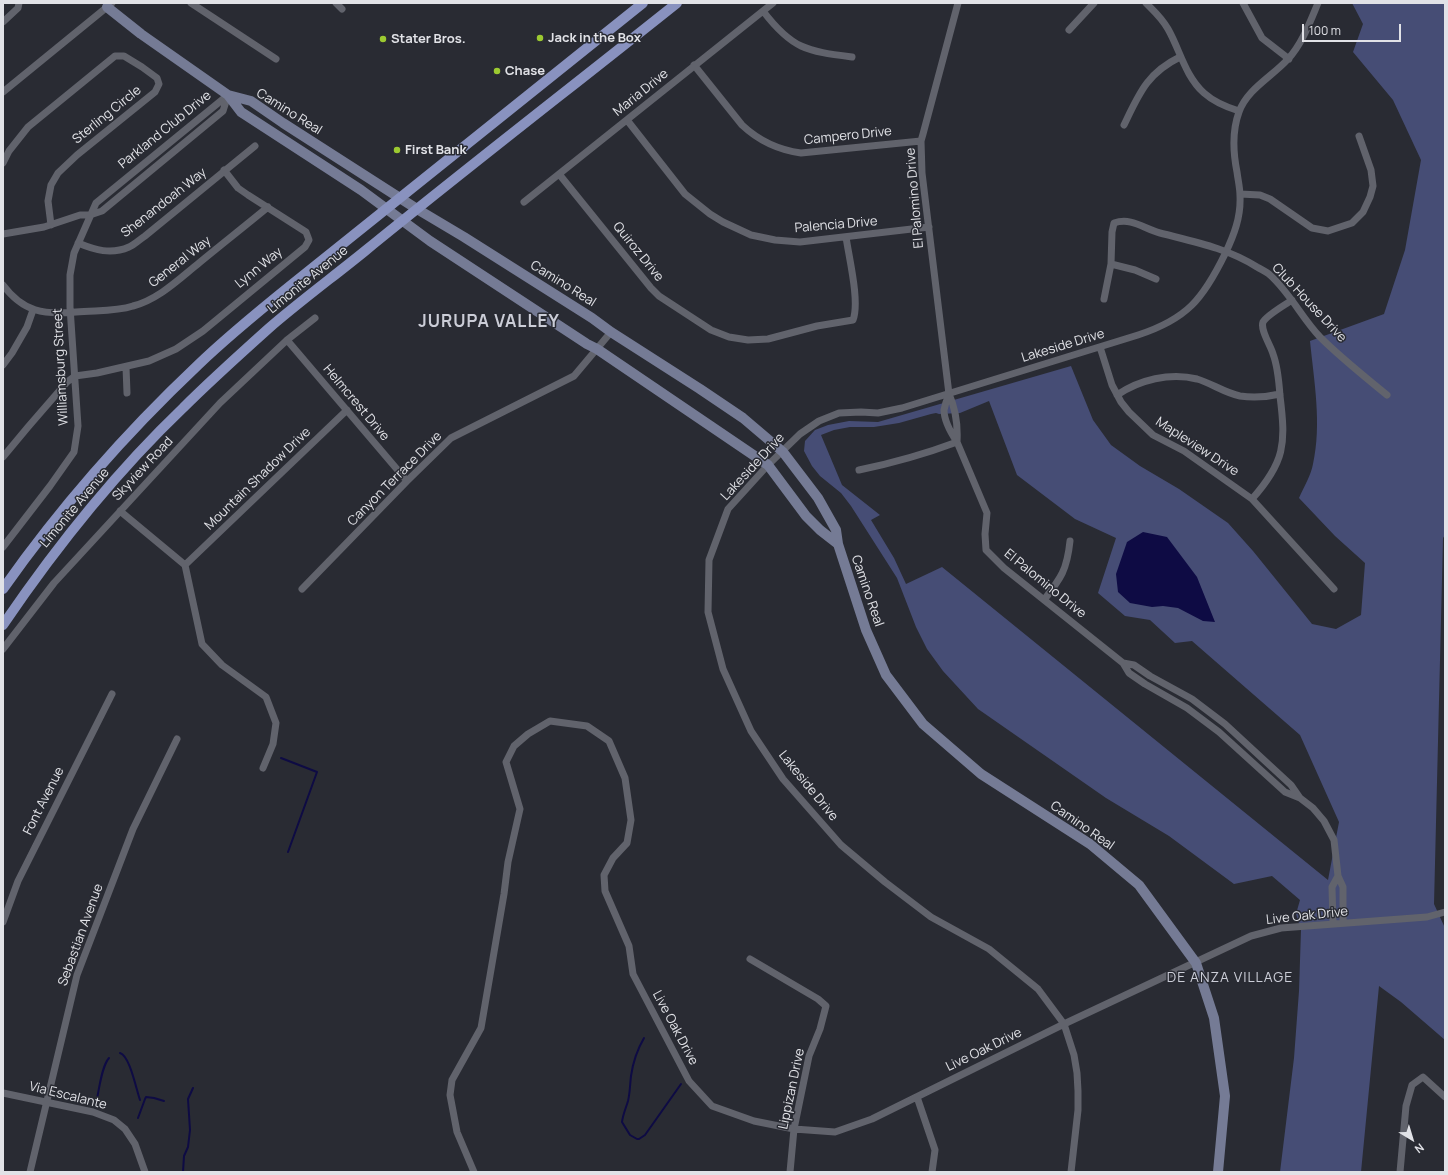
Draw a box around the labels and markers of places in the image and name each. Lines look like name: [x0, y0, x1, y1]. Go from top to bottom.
place label: Jack in the Box: [548, 30, 641, 46]
place label: Stater Bros.: [391, 31, 466, 47]
marker: Jack in the Box: [535, 33, 545, 43]
marker: Stater Bros.: [378, 34, 388, 44]
place label: Chase: [505, 63, 545, 79]
marker: Chase: [492, 66, 502, 76]
place label: First Bank: [405, 142, 466, 158]
marker: First Bank: [392, 145, 402, 155]

